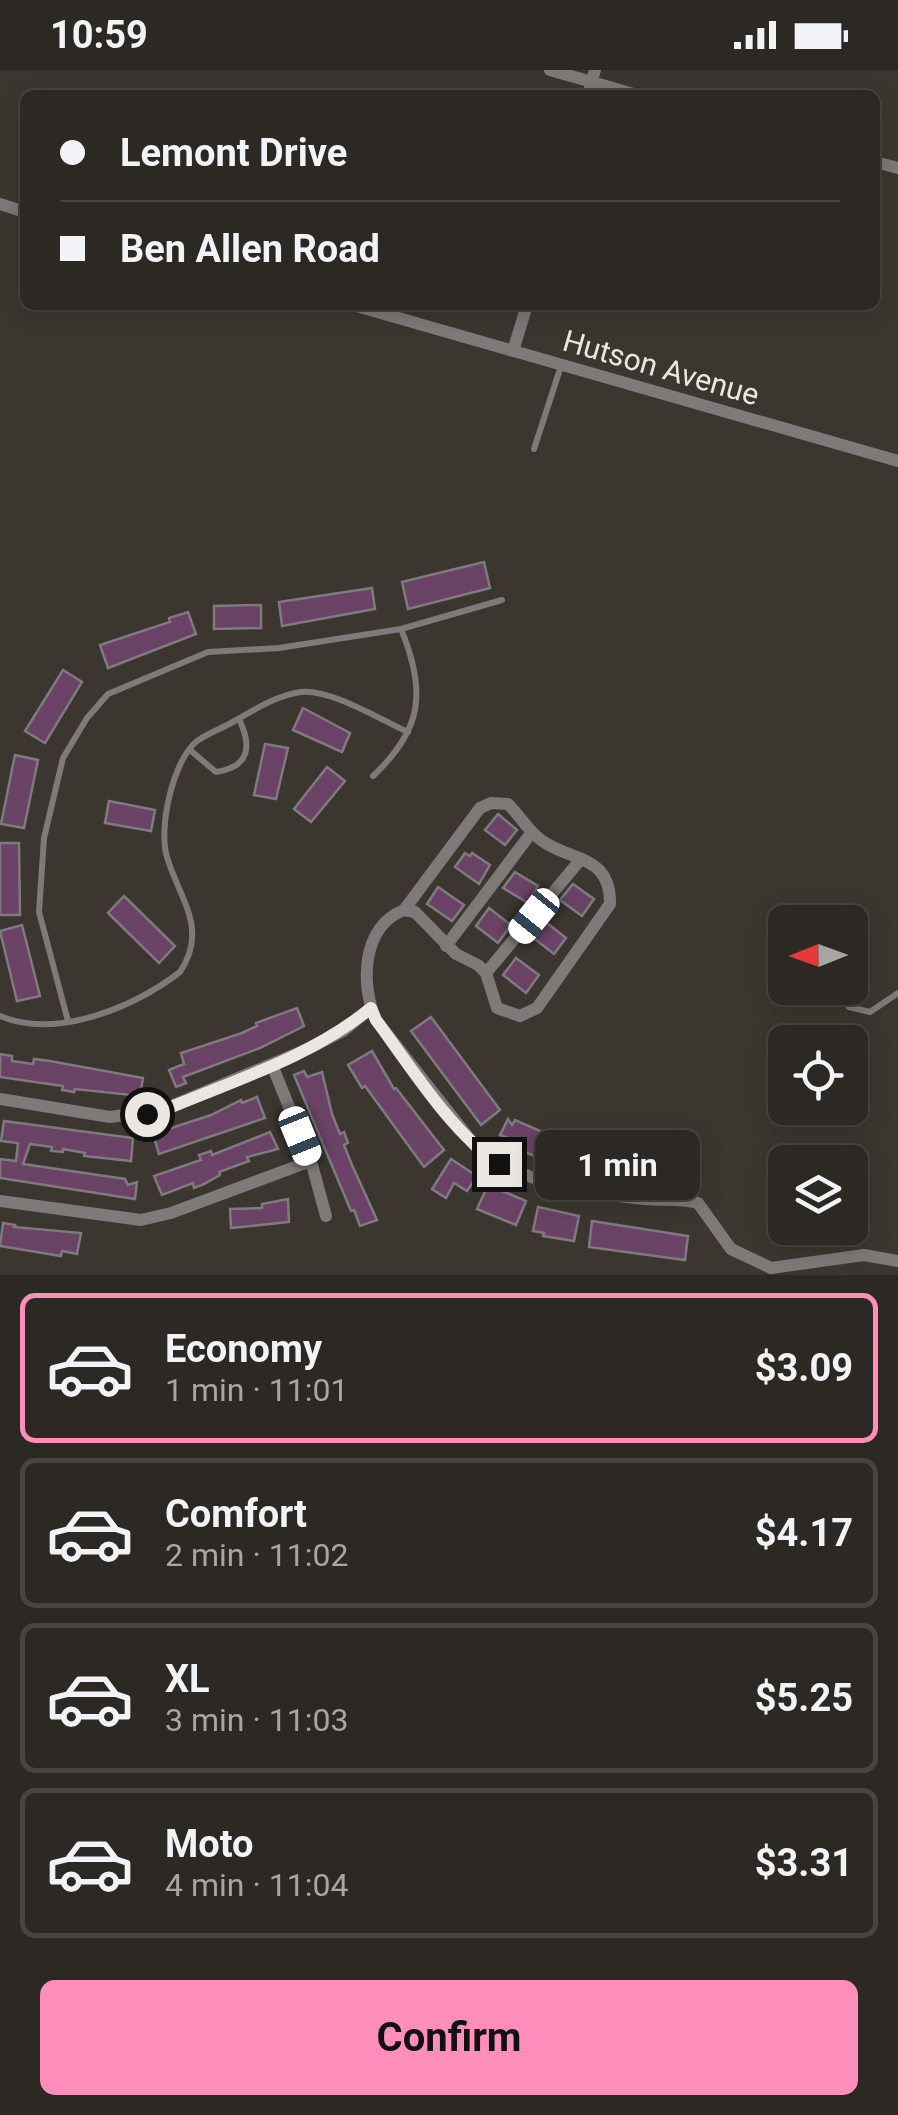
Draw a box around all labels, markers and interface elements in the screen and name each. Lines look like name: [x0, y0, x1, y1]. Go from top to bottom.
text: 10:59: [50, 13, 148, 57]
text: Lemont Drive: [120, 131, 347, 175]
text: Ben Allen Road: [120, 227, 380, 271]
street label: Hutson Avenue: [559, 323, 763, 412]
car: [503, 883, 565, 949]
north arrow: [768, 905, 868, 1005]
map controls: [768, 905, 868, 1245]
button: locate: [768, 1025, 868, 1125]
route start: [125, 1092, 170, 1137]
car: [275, 1103, 325, 1169]
callout: 1 min: [534, 1129, 699, 1199]
route end: [477, 1142, 522, 1187]
button: layers: [768, 1145, 868, 1245]
text: 1 min: [577, 1146, 658, 1184]
icon: car: [45, 1323, 135, 1413]
text: Economy: [165, 1327, 322, 1371]
text: $3.09: [755, 1346, 853, 1390]
text: 1 min · 11:01: [165, 1371, 348, 1409]
icon: car: [45, 1488, 135, 1578]
text: Comfort: [165, 1492, 307, 1536]
text: $4.17: [755, 1511, 853, 1555]
text: 2 min · 11:02: [165, 1536, 348, 1574]
icon: car: [45, 1653, 135, 1743]
text: XL: [165, 1657, 210, 1701]
text: $5.25: [755, 1676, 853, 1720]
text: 3 min · 11:03: [165, 1701, 348, 1739]
icon: car: [45, 1818, 135, 1908]
text: Moto: [165, 1822, 254, 1866]
text: $3.31: [755, 1841, 853, 1885]
text: 4 min · 11:04: [165, 1866, 348, 1904]
button: Confirm: [40, 1980, 858, 2095]

